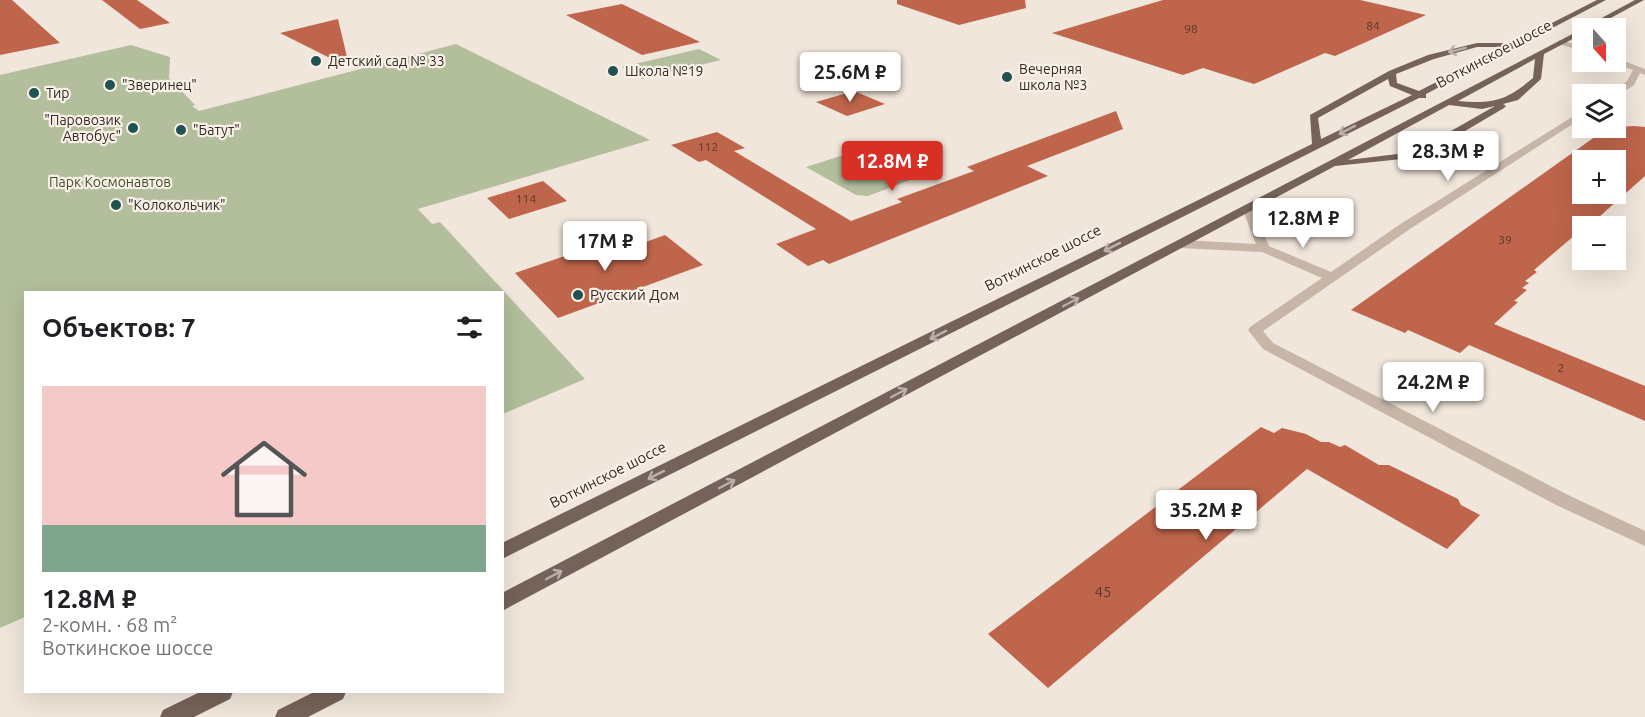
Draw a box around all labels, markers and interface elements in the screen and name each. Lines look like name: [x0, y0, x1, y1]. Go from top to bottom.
street label: Воткинское шоссе: [1433, 16, 1554, 91]
north arrow: [1572, 18, 1626, 72]
map controls: [1572, 18, 1626, 270]
house number: 84: [1366, 19, 1380, 32]
house number: 98: [1184, 22, 1198, 35]
one-way arrow: [1447, 45, 1466, 57]
pin: 25.6M ₽: [795, 52, 905, 103]
place label: Детский сад № 33: [328, 53, 445, 69]
marker: Детский сад № 33: [309, 54, 323, 68]
text: 25.6M ₽: [814, 60, 886, 83]
place label: Вечерняя школа №3: [1019, 61, 1087, 93]
place label: Школа №19: [625, 63, 704, 79]
marker: Школа №19: [606, 64, 620, 78]
marker: Вечерняя школа №3: [1000, 70, 1014, 84]
place label: "Зверинец": [122, 77, 197, 93]
marker: "Зверинец": [103, 78, 117, 92]
button: layers: [1572, 84, 1626, 138]
place label: Тир: [46, 85, 70, 101]
marker: Тир: [27, 86, 41, 100]
place label: "Паровозик Автобус": [44, 112, 121, 144]
marker: "Паровозик Автобус": [126, 121, 140, 135]
place label: "Батут": [193, 122, 240, 138]
marker: "Батут": [174, 123, 188, 137]
one-way arrow: [1339, 125, 1357, 136]
pin: 28.3M ₽: [1393, 131, 1503, 182]
text: 28.3M ₽: [1412, 139, 1484, 162]
house number: 112: [698, 140, 718, 153]
pin: 12.8M ₽: [837, 141, 947, 192]
text: 12.8M ₽: [856, 149, 928, 172]
button: +: [1572, 150, 1626, 204]
park label: Парк Космонавтов: [49, 174, 171, 190]
house number: 114: [516, 192, 536, 205]
place label: "Колокольчик": [128, 197, 226, 213]
marker: "Колокольчик": [109, 198, 123, 212]
pin: 12.8M ₽: [1248, 198, 1358, 249]
text: 12.8M ₽: [1267, 206, 1339, 229]
button: −: [1572, 216, 1626, 270]
pin: 17M ₽: [563, 221, 647, 272]
street label: Воткинское шоссе: [982, 221, 1104, 294]
text: 17M ₽: [577, 229, 633, 252]
house number: 39: [1498, 233, 1512, 246]
one-way arrow: [1104, 242, 1122, 254]
place label: Русский Дом: [590, 286, 679, 303]
marker: Русский Дом: [571, 288, 585, 302]
one-way arrow: [1062, 295, 1080, 307]
icon: filters: [453, 311, 486, 344]
text: Объектов: 7: [42, 313, 196, 342]
one-way arrow: [929, 329, 947, 341]
house number: 2: [1558, 361, 1564, 374]
pin: 24.2M ₽: [1378, 362, 1488, 413]
text: 24.2M ₽: [1397, 370, 1469, 393]
one-way arrow: [890, 387, 907, 399]
icon: home: [210, 425, 318, 533]
street label: Воткинское шоссе: [547, 438, 669, 511]
one-way arrow: [647, 470, 665, 482]
one-way arrow: [717, 478, 735, 489]
pin: 35.2M ₽: [1151, 490, 1261, 541]
text: 35.2M ₽: [1170, 498, 1242, 521]
one-way arrow: [545, 569, 562, 581]
house number: 45: [1095, 583, 1111, 600]
text: 12.8M ₽: [42, 584, 136, 613]
text: 2-комн. · 68 m²: [42, 613, 177, 636]
text: Воткинское шоссе: [42, 636, 213, 659]

